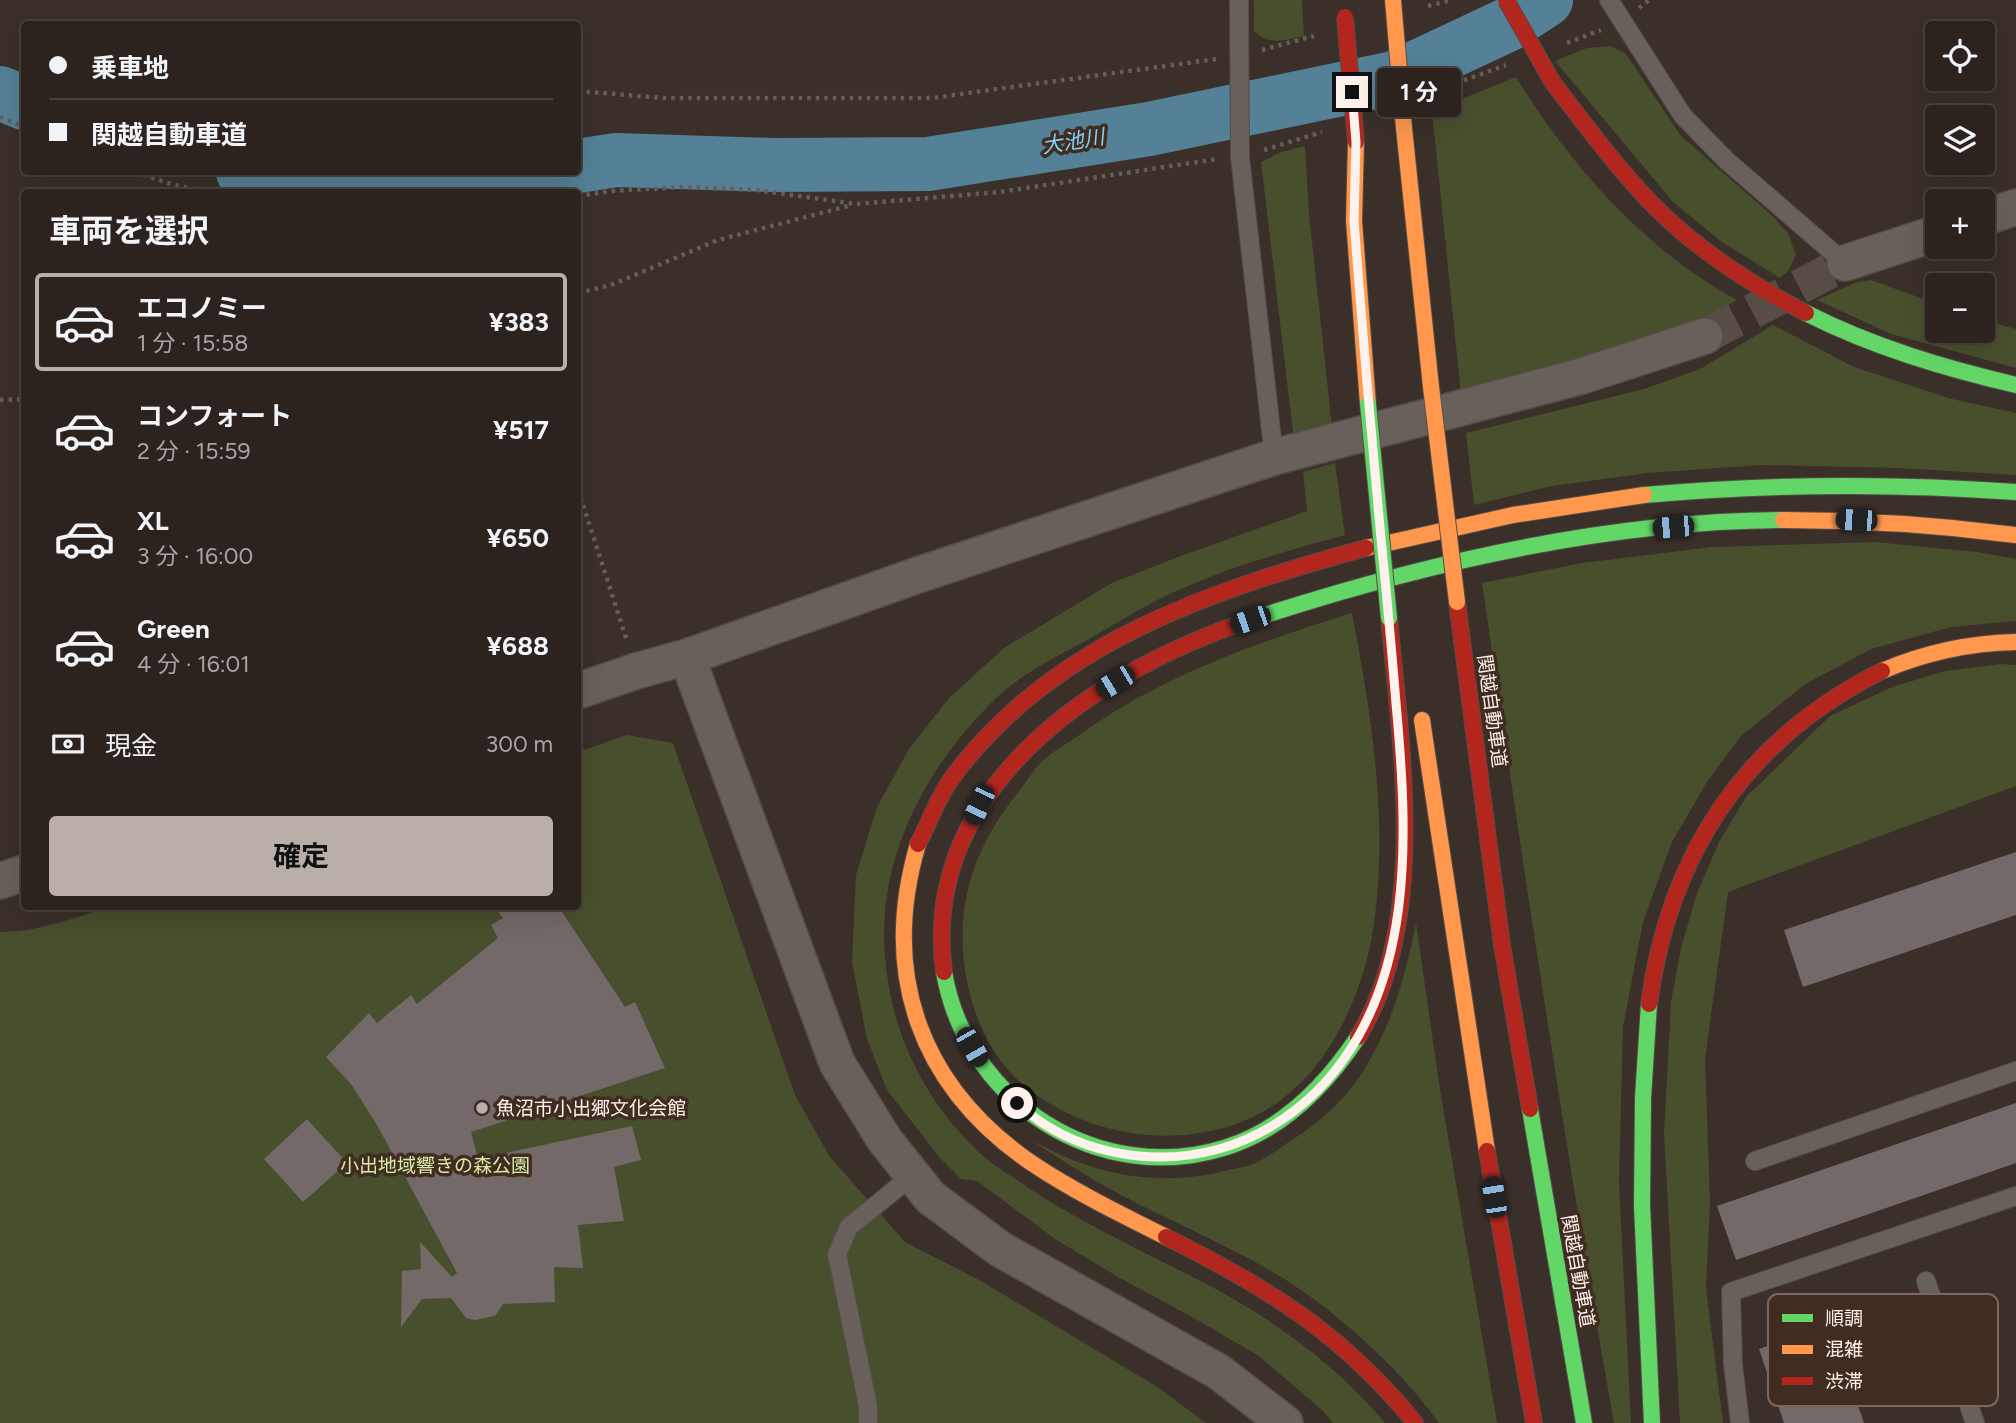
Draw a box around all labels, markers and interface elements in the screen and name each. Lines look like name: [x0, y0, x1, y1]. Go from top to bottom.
map controls: [1925, 21, 1995, 343]
button: locate: [1925, 21, 1995, 91]
text: 乗車地: [91, 52, 169, 84]
callout: 1 分: [1376, 68, 1460, 116]
route end: [1336, 76, 1368, 108]
text: 1 分: [1400, 78, 1438, 106]
button: layers: [1925, 105, 1995, 175]
text: 関越自動車道: [91, 119, 247, 151]
water label: 大池川: [1040, 123, 1108, 158]
button: +: [1925, 189, 1995, 259]
text: 車両を選択: [49, 212, 209, 250]
button: −: [1925, 273, 1995, 343]
icon: car: [53, 291, 116, 354]
text: エコノミー: [137, 292, 267, 324]
text: ¥383: [489, 306, 549, 338]
text: 1 分 · 15:58: [137, 329, 248, 357]
icon: car: [53, 399, 116, 462]
text: コンフォート: [137, 400, 292, 432]
text: ¥517: [493, 414, 549, 446]
text: 2 分 · 15:59: [137, 437, 251, 465]
text: XL: [137, 505, 169, 537]
icon: car: [53, 507, 116, 570]
car: [1835, 509, 1878, 531]
car: [1652, 515, 1695, 539]
text: ¥650: [486, 522, 549, 554]
text: 3 分 · 16:00: [137, 542, 253, 570]
car: [1227, 603, 1274, 637]
text: Green: [137, 613, 210, 645]
icon: car: [53, 615, 116, 678]
text: ¥688: [487, 630, 549, 662]
text: 4 分 · 16:01: [137, 650, 250, 678]
street label: 関越自動車道: [1473, 653, 1511, 769]
car: [1092, 662, 1139, 702]
icon: cash: [49, 725, 87, 763]
text: 現金: [105, 730, 157, 762]
text: 300 m: [486, 730, 553, 758]
car: [961, 782, 998, 828]
button: 確定: [49, 816, 553, 896]
car: [953, 1024, 992, 1070]
route start: [1001, 1087, 1033, 1119]
place label: 魚沼市小出郷文化会館: [496, 1097, 686, 1120]
marker: 魚沼市小出郷文化会館: [474, 1100, 490, 1116]
park label: 小出地域響きの森公園: [340, 1154, 530, 1177]
car: [1481, 1175, 1508, 1219]
street label: 関越自動車道: [1557, 1213, 1599, 1329]
legend: [1768, 1294, 1998, 1406]
text: 順調: [1825, 1307, 1863, 1330]
text: 混雑: [1825, 1338, 1863, 1361]
text: 渋滞: [1825, 1370, 1863, 1393]

